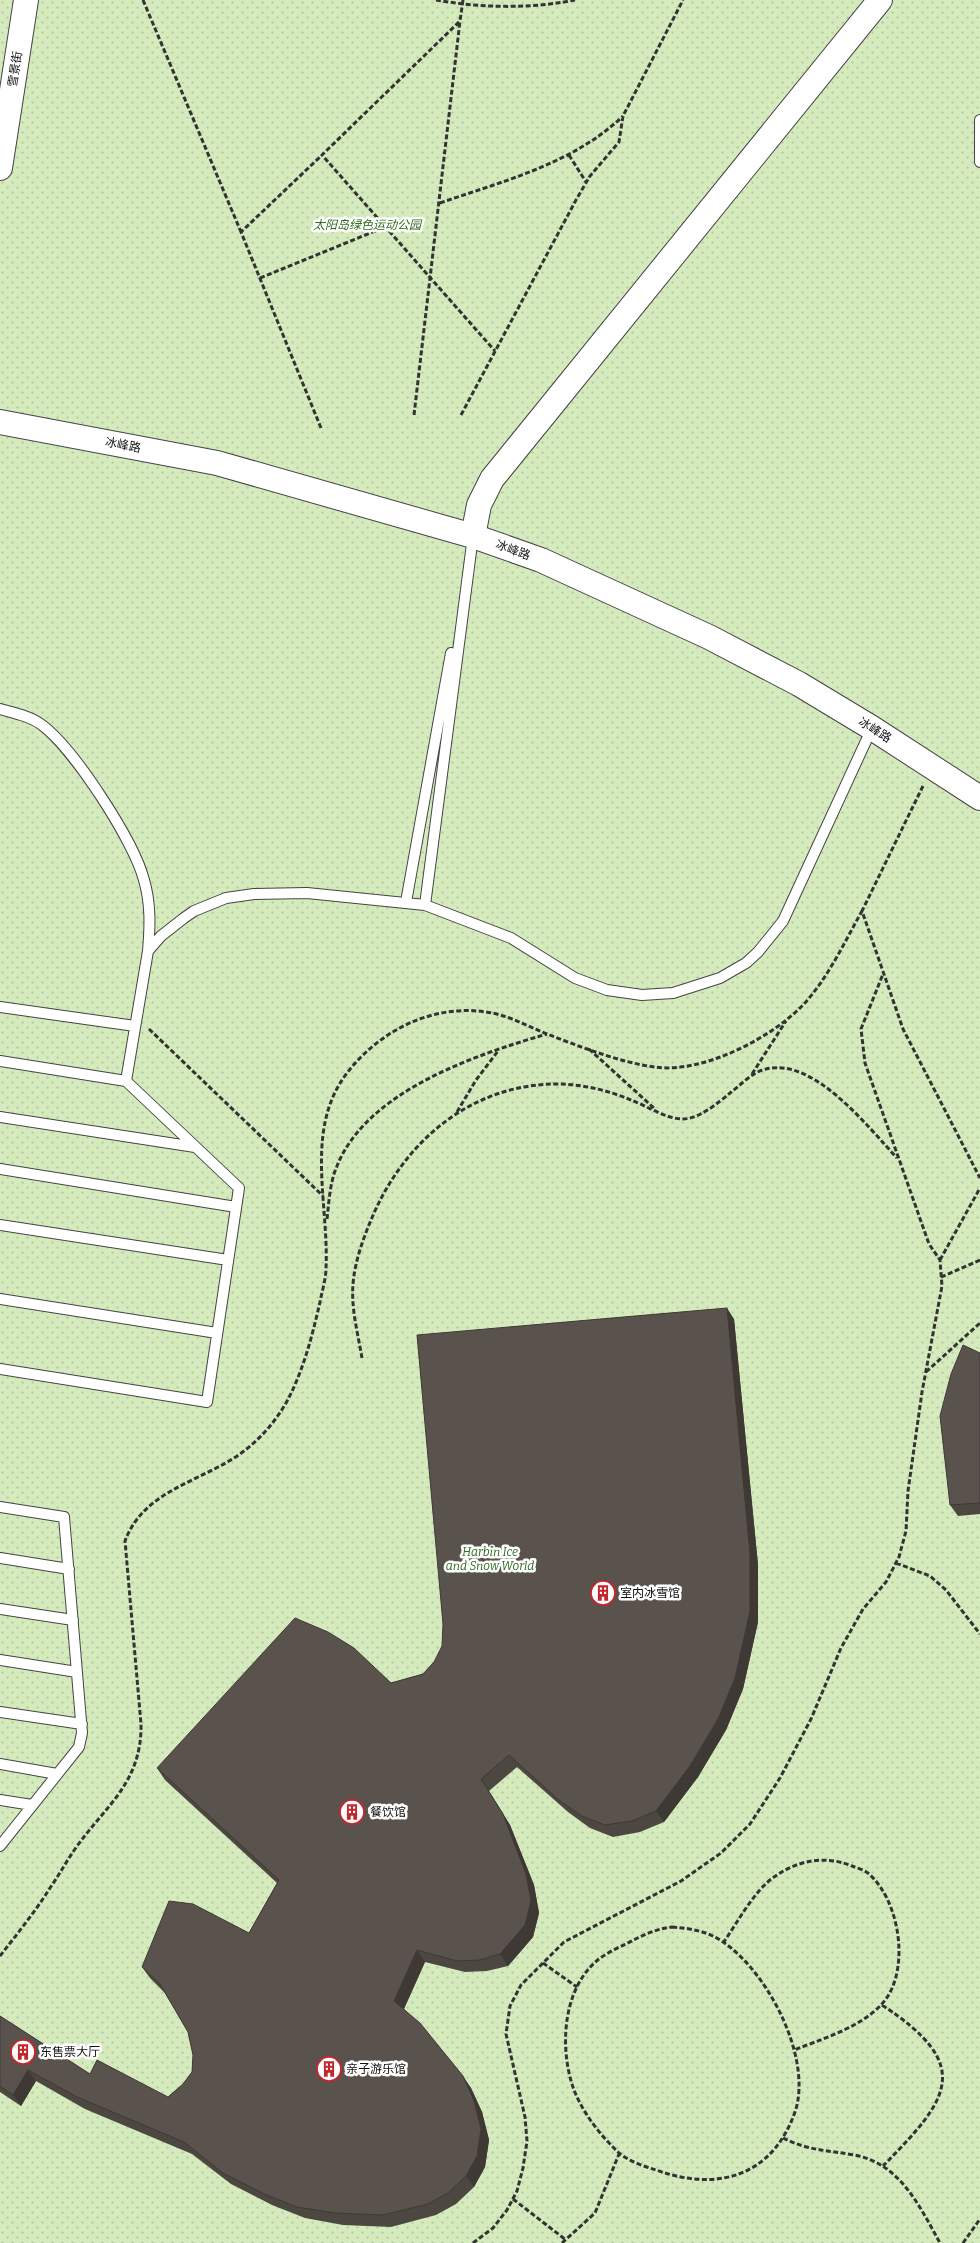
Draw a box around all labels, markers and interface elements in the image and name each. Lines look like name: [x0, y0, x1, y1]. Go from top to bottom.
street label: 雪景街: [5, 50, 25, 88]
park label: 太阳岛绿色运动公园: [313, 218, 423, 232]
street label: 冰峰路: [104, 435, 142, 455]
street label: 冰峰路: [494, 537, 532, 563]
street label: 冰峰路: [856, 715, 894, 745]
park label: Harbin Ice and Snow World: [446, 1545, 534, 1573]
building icon: 室内冰雪馆: [590, 1580, 616, 1606]
place label: 室内冰雪馆: [620, 1586, 680, 1600]
building icon: 餐饮馆: [339, 1799, 365, 1825]
place label: 餐饮馆: [370, 1805, 406, 1819]
building icon: 东售票大厅: [10, 2039, 36, 2065]
place label: 东售票大厅: [40, 2045, 100, 2059]
building icon: 亲子游乐馆: [316, 2056, 342, 2082]
place label: 亲子游乐馆: [346, 2062, 406, 2076]

